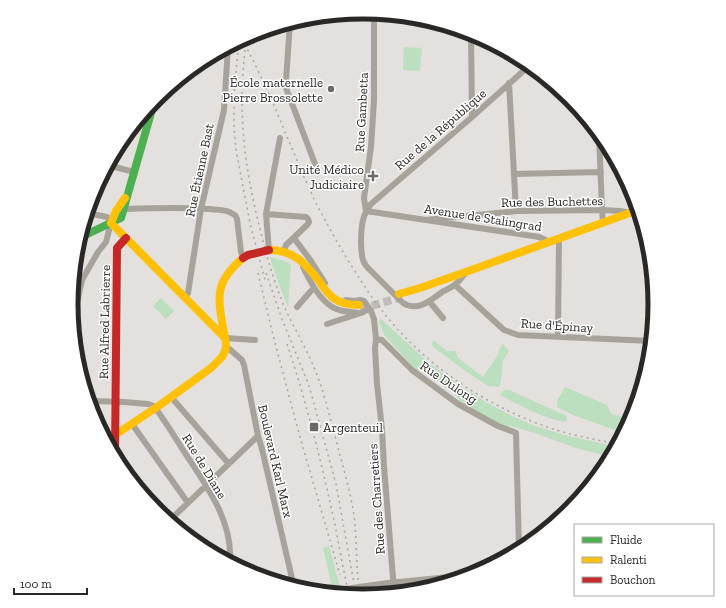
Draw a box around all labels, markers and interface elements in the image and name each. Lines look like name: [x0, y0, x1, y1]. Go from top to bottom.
street label: Rue Gambetta: [352, 71, 371, 152]
place label: École maternelle Pierre Brossolette: [222, 75, 323, 105]
marker: École maternelle Pierre Brossolette: [326, 84, 336, 94]
street label: Rue de la République: [392, 86, 489, 173]
street label: Rue Étienne Bast: [182, 122, 217, 218]
place label: Unité Médico Judiciaire: [289, 162, 364, 192]
marker: Unité Médico Judiciaire: [367, 170, 379, 182]
street label: Rue des Buchettes: [501, 193, 604, 210]
street label: Avenue de Stalingrad: [423, 201, 543, 234]
street label: Rue Alfred Labrierre: [96, 265, 113, 379]
street label: Rue d'Épinay: [520, 315, 594, 336]
street label: Rue Dulong: [417, 358, 480, 407]
street label: Boulevard Karl Marx: [255, 403, 296, 519]
place label: Argenteuil: [323, 420, 383, 435]
marker: Argenteuil: [308, 421, 320, 433]
street label: Rue de Diane: [179, 431, 230, 502]
street label: Rue des Charretiers: [365, 443, 388, 555]
legend: [574, 524, 714, 596]
text: Fluide: [610, 533, 643, 547]
text: Ralenti: [610, 553, 647, 567]
scale bar: [14, 570, 87, 596]
text: Bouchon: [610, 573, 656, 587]
text: 100 m: [20, 577, 52, 591]

